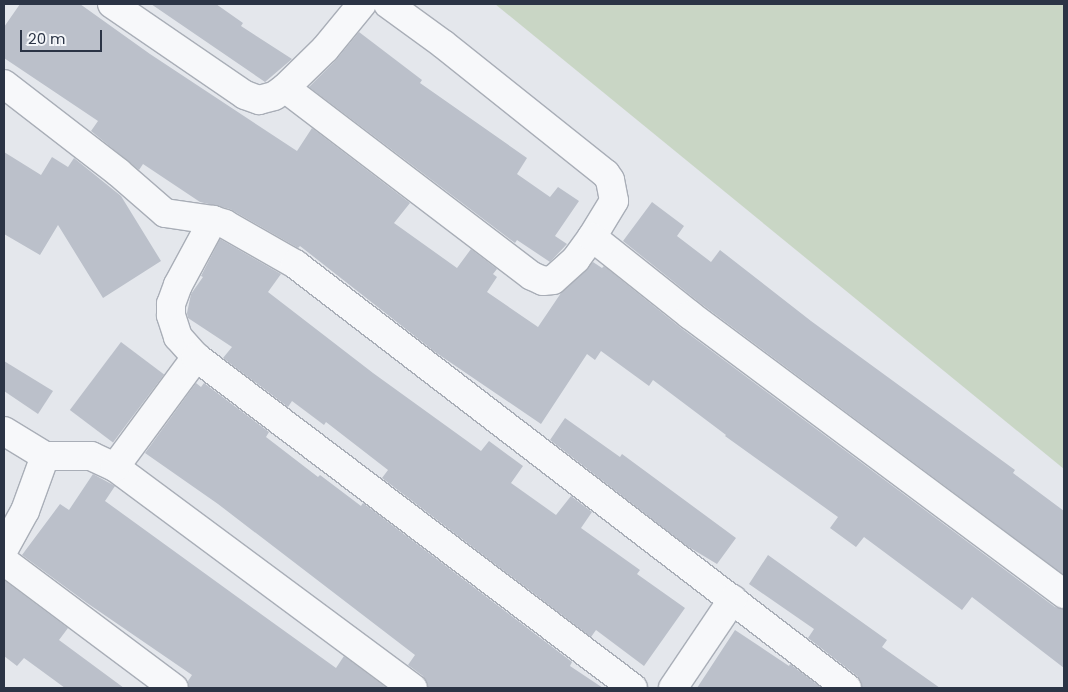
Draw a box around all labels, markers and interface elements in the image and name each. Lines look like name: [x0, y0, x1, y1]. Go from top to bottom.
scale bar: [22, 20, 105, 52]
text: 20 m: [28, 28, 66, 49]

